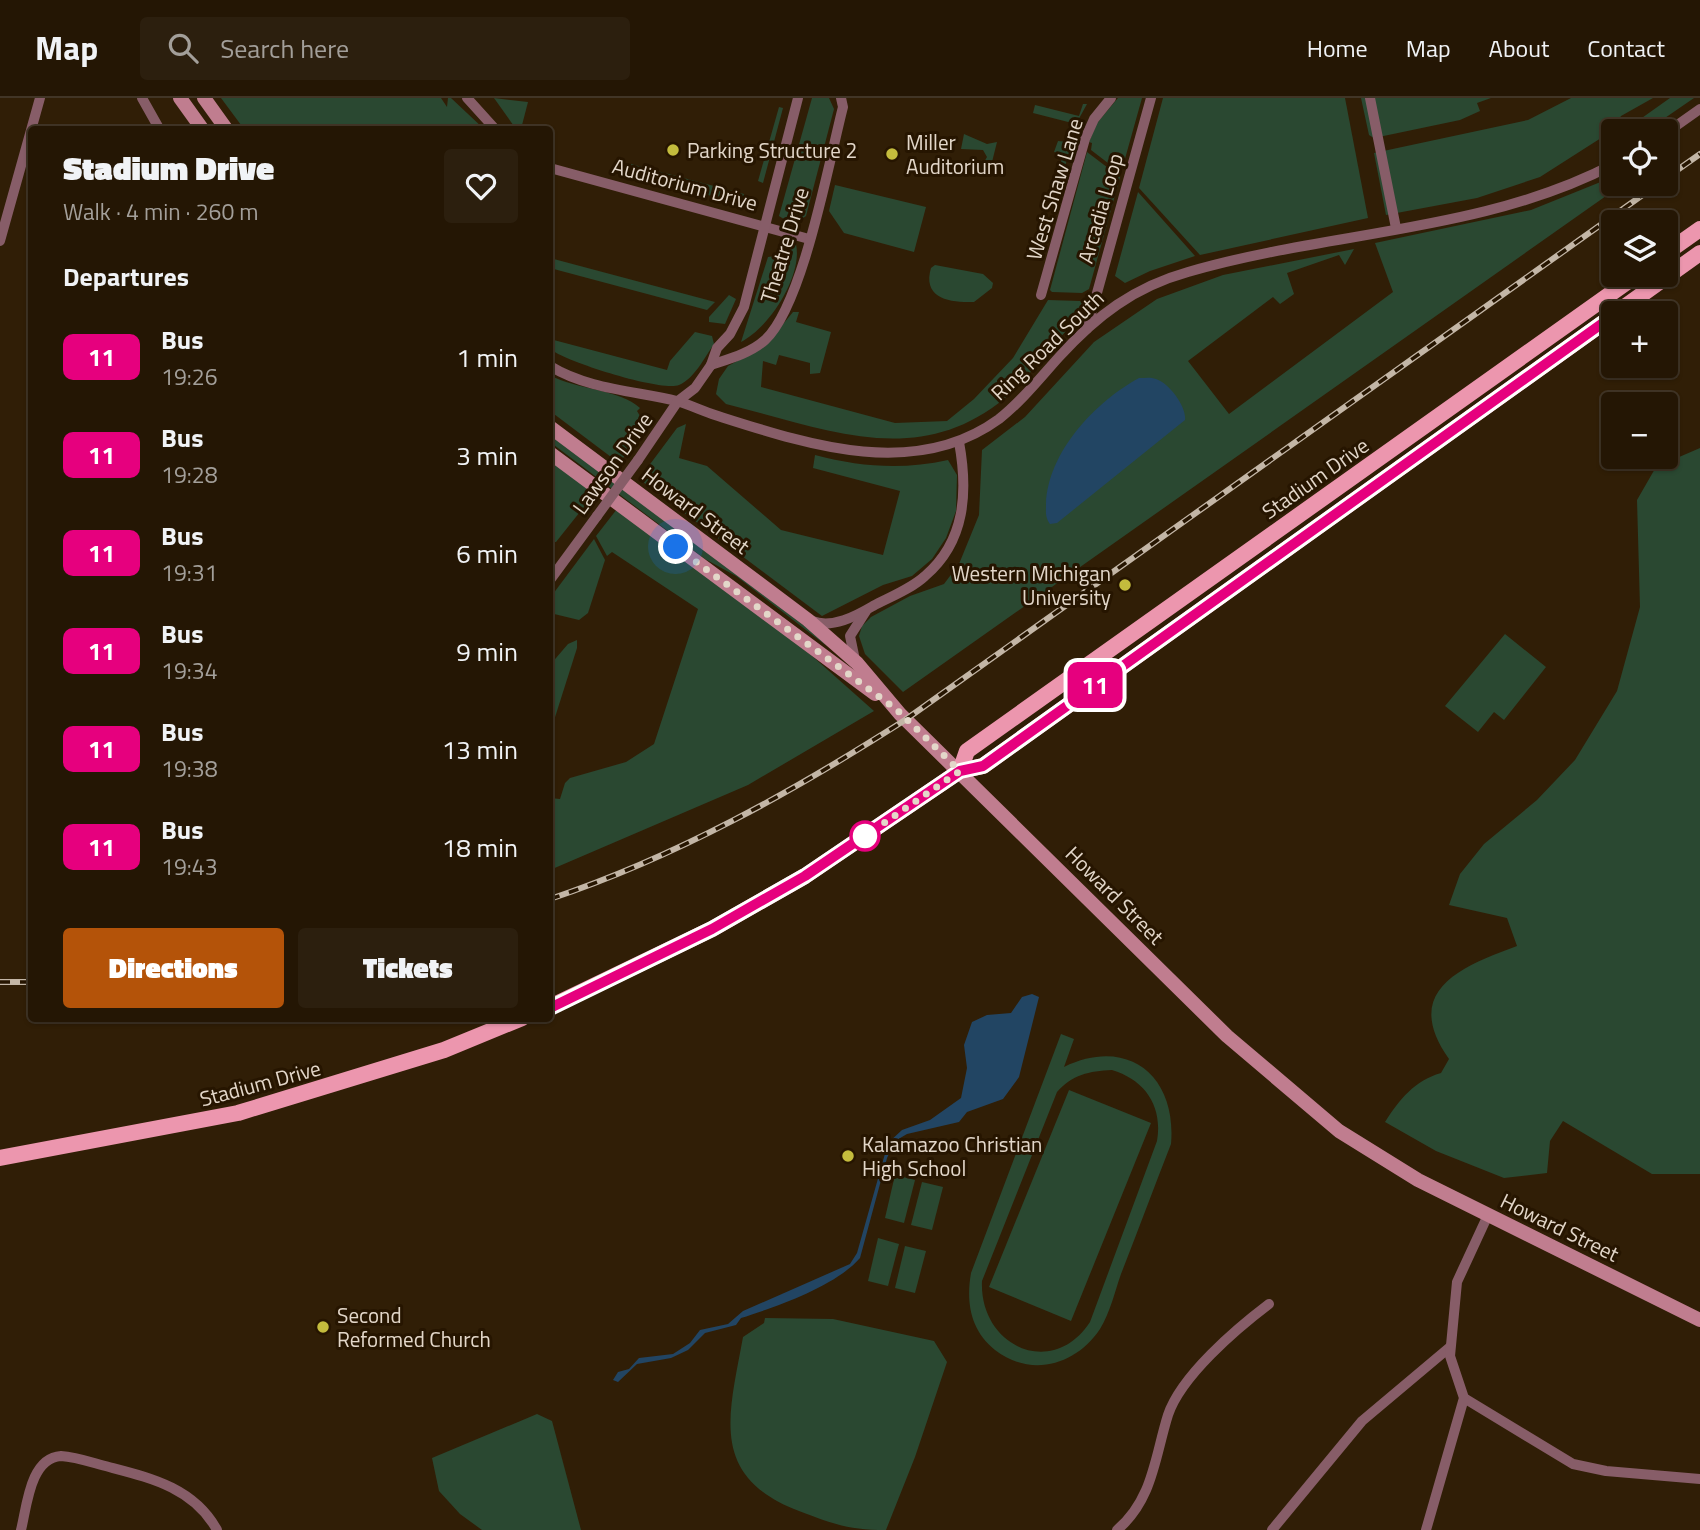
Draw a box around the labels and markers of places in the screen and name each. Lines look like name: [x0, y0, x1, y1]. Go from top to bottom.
place label: Miller Auditorium: [906, 126, 1004, 182]
place label: Parking Structure 2: [687, 134, 857, 166]
marker: Parking Structure 2: [665, 142, 681, 158]
marker: Miller Auditorium: [884, 146, 900, 162]
place label: Western Michigan University: [951, 557, 1111, 613]
marker: Western Michigan University: [1117, 577, 1133, 593]
unlabelled marker: [850, 821, 880, 851]
place label: Kalamazoo Christian High School: [862, 1128, 1042, 1184]
marker: Kalamazoo Christian High School: [840, 1148, 856, 1164]
place label: Second Reformed Church: [337, 1299, 491, 1355]
marker: Second Reformed Church: [315, 1319, 331, 1335]

